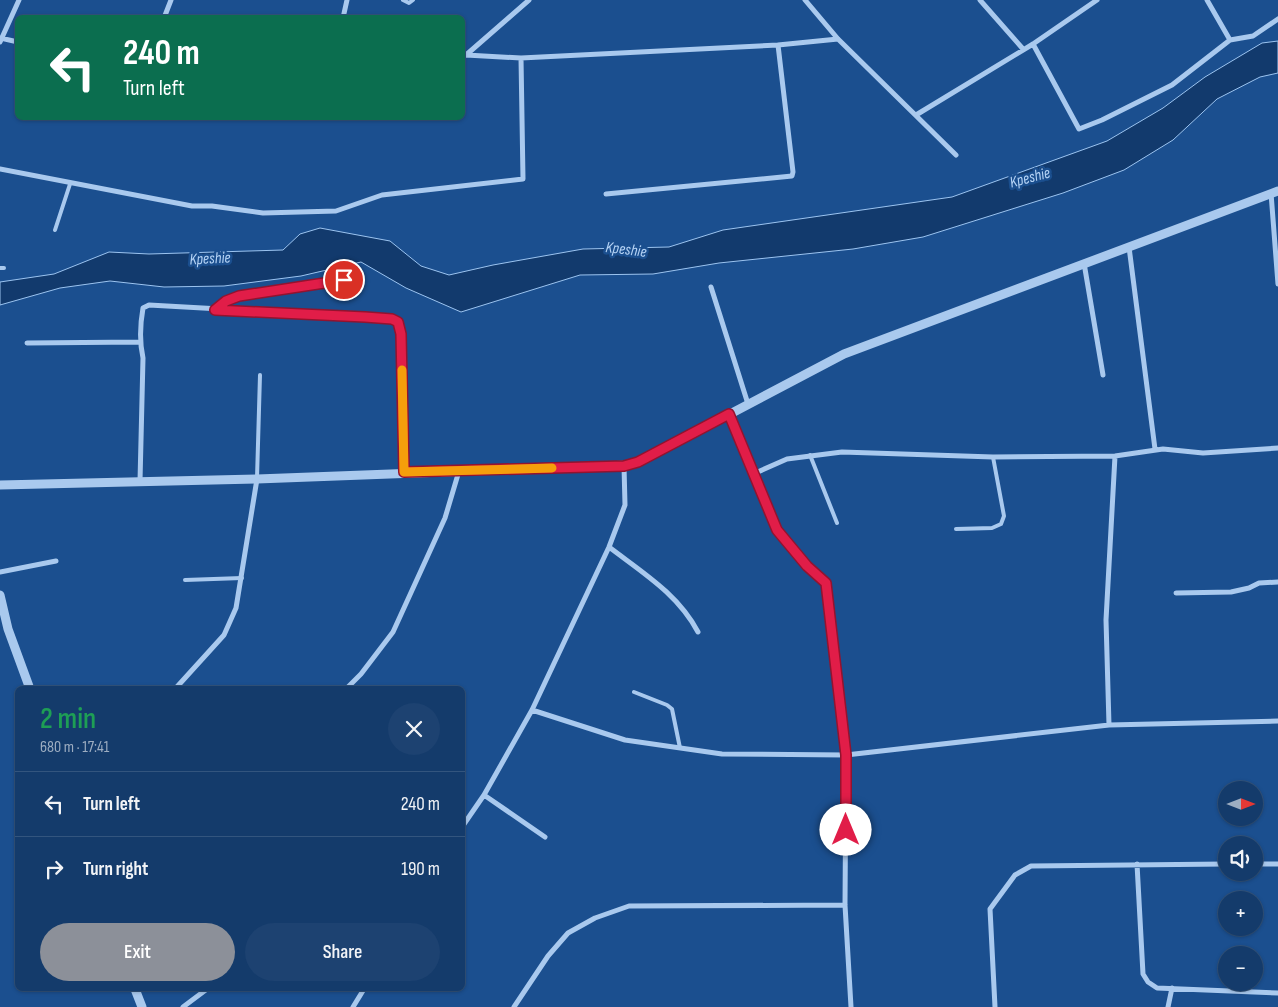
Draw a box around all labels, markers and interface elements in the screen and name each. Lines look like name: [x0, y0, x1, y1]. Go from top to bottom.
text: 240 m: [123, 32, 200, 75]
icon: left: [40, 35, 105, 100]
text: Turn left: [123, 75, 185, 102]
water label: Kpeshie: [1008, 163, 1052, 193]
water label: Kpeshie: [604, 238, 648, 262]
water label: Kpeshie: [189, 248, 231, 270]
pin: [323, 259, 365, 301]
icon: arrive: [330, 266, 358, 294]
text: 2 min: [40, 701, 96, 737]
button: close: [388, 703, 440, 755]
text: 680 m · 17:41: [40, 738, 109, 757]
north arrow: [1218, 781, 1262, 826]
map controls: [1218, 781, 1263, 991]
icon: left: [40, 790, 68, 818]
text: Turn left: [83, 793, 140, 816]
text: 240 m: [401, 793, 440, 816]
position arrow: [819, 803, 871, 855]
button: sound: [1218, 836, 1263, 881]
icon: right: [40, 855, 68, 883]
text: Turn right: [83, 858, 148, 881]
text: 190 m: [401, 858, 440, 881]
button: +: [1218, 891, 1263, 936]
button: Exit: [40, 923, 235, 981]
button: Share: [245, 923, 440, 981]
button: −: [1218, 946, 1263, 991]

